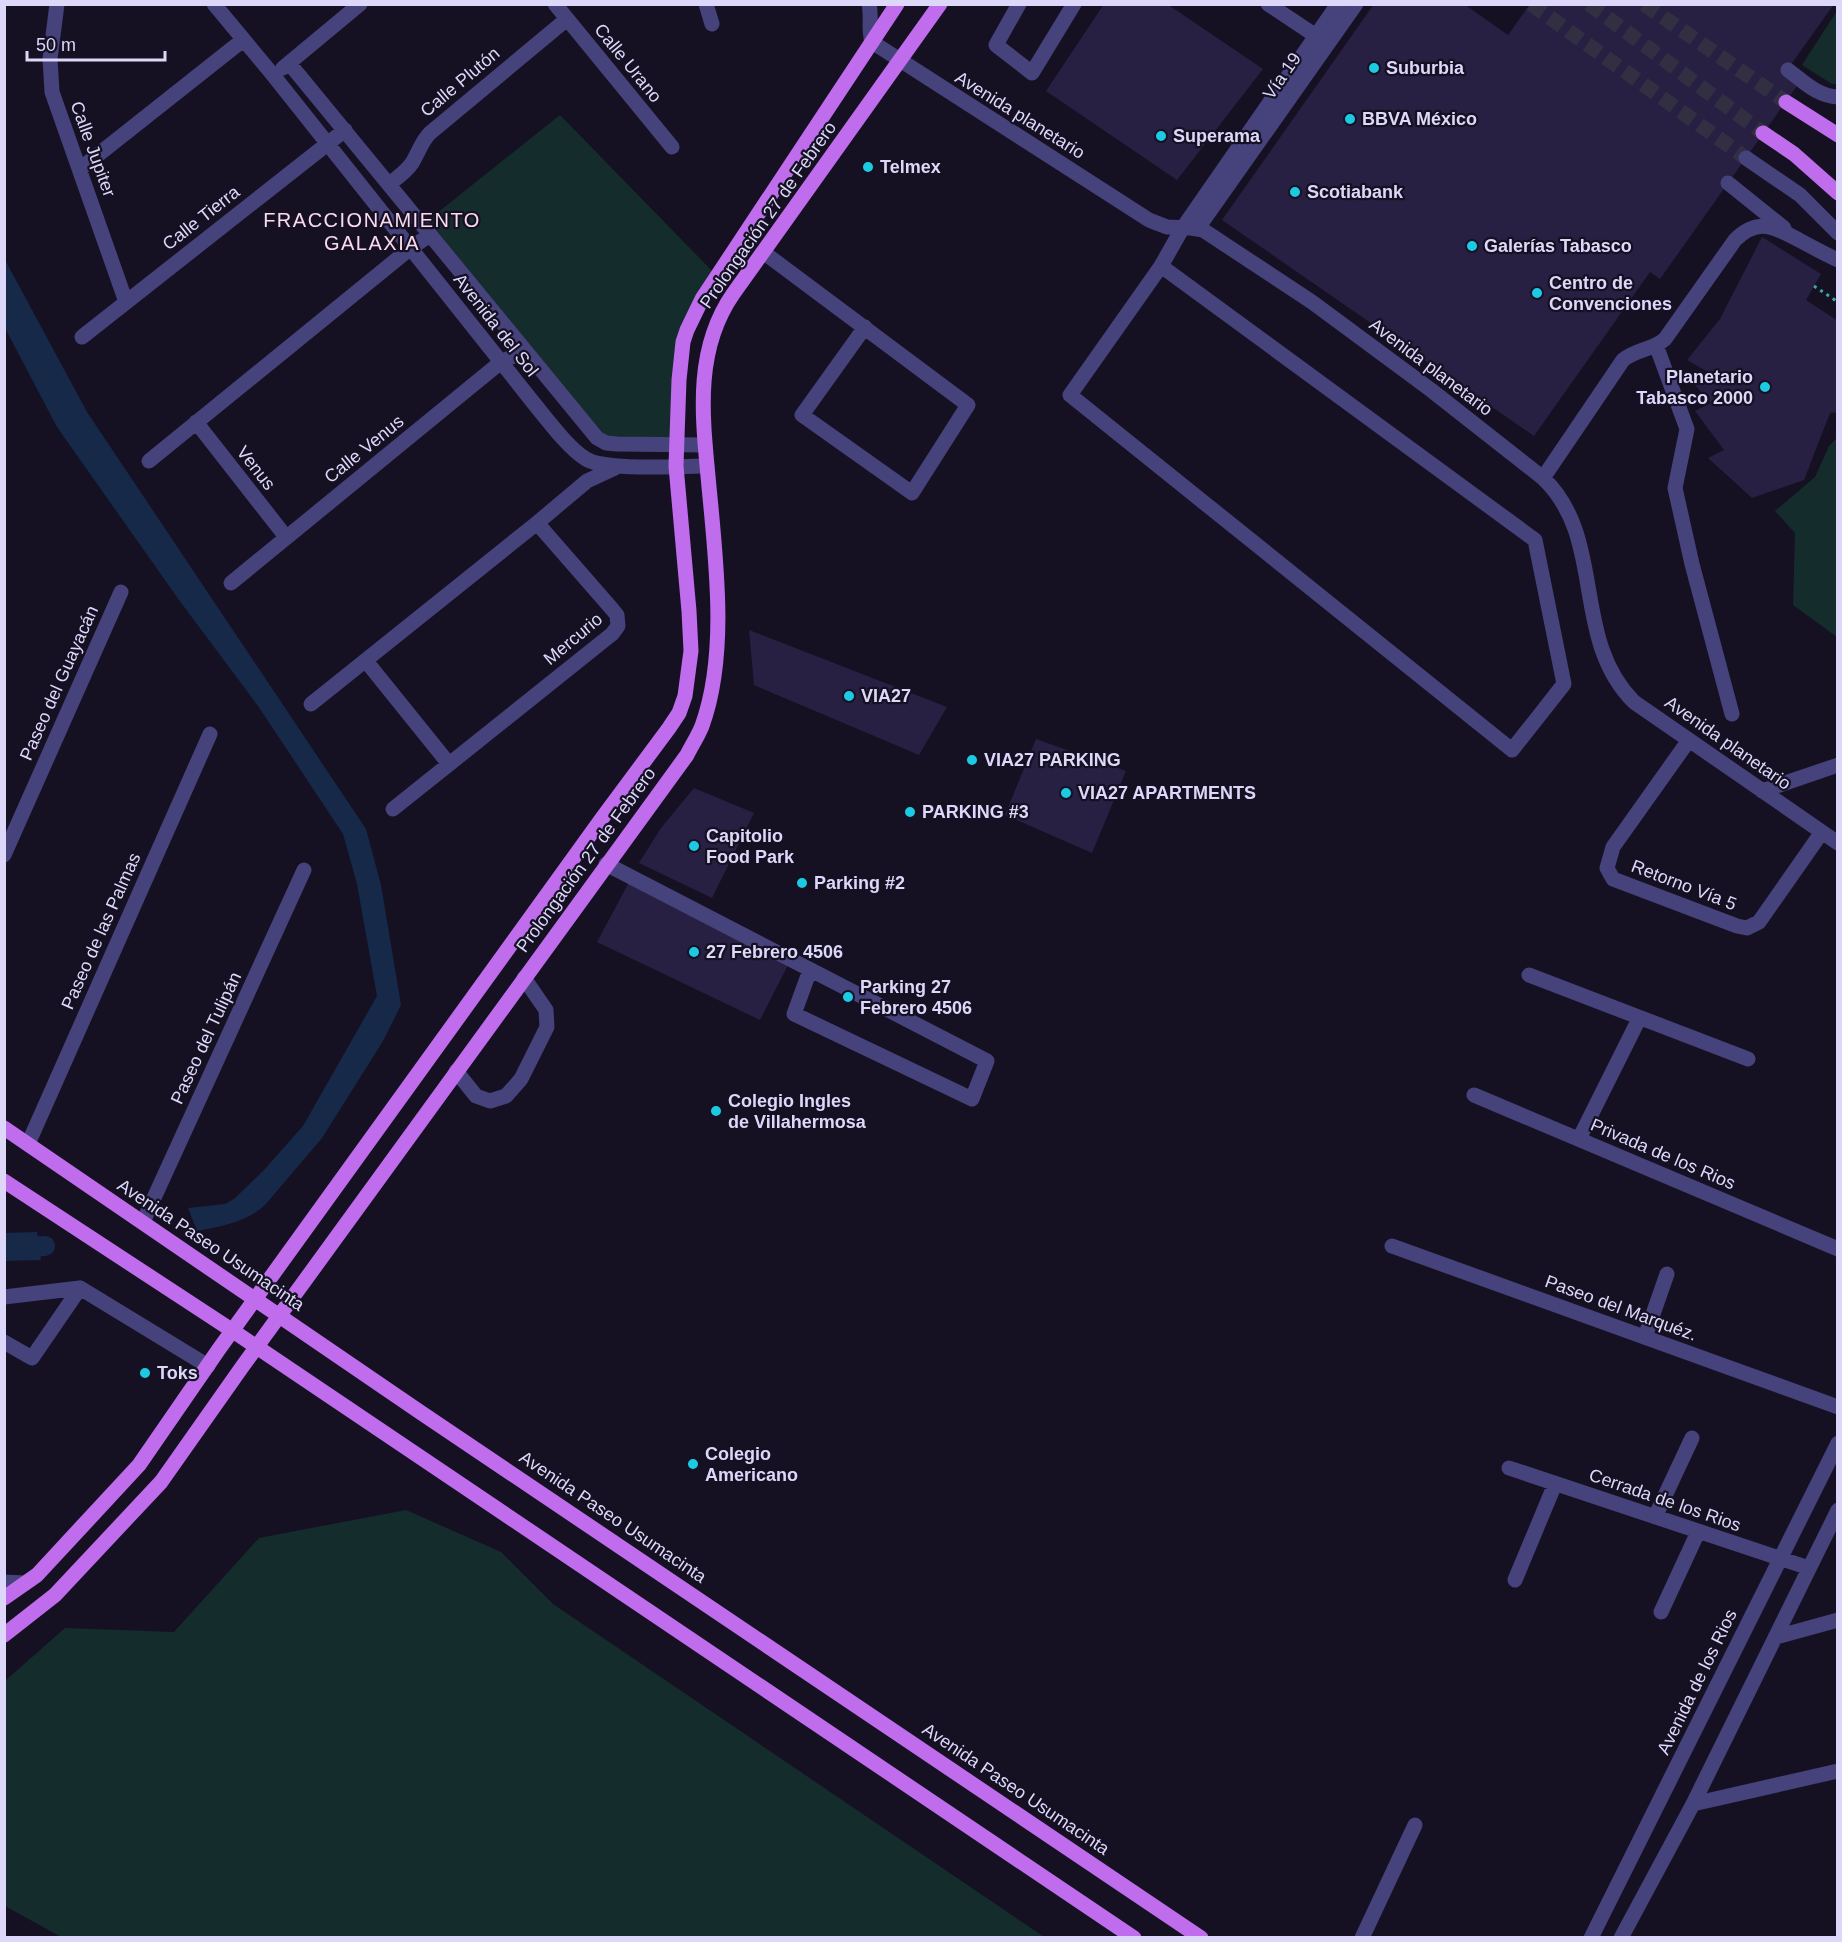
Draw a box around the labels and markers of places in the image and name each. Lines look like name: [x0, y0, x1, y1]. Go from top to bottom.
place label: Suburbia: [1386, 58, 1465, 78]
marker: Suburbia: [1367, 61, 1381, 75]
place label: BBVA México: [1362, 109, 1477, 129]
marker: BBVA México: [1343, 112, 1357, 126]
place label: Superama: [1173, 126, 1261, 146]
marker: Superama: [1154, 129, 1168, 143]
place label: Telmex: [880, 157, 941, 177]
marker: Telmex: [861, 160, 875, 174]
place label: Scotiabank: [1307, 182, 1404, 202]
marker: Scotiabank: [1288, 185, 1302, 199]
place label: Galerías Tabasco: [1484, 236, 1632, 256]
marker: Galerías Tabasco: [1465, 239, 1479, 253]
place label: Centro de Convenciones: [1549, 273, 1672, 314]
marker: Centro de Convenciones: [1530, 286, 1544, 300]
place label: Planetario Tabasco 2000: [1636, 367, 1753, 408]
marker: Planetario Tabasco 2000: [1758, 380, 1772, 394]
place label: VIA27: [861, 686, 911, 706]
marker: VIA27: [842, 689, 856, 703]
place label: VIA27 PARKING: [984, 750, 1121, 770]
marker: VIA27 PARKING: [965, 753, 979, 767]
place label: VIA27 APARTMENTS: [1078, 783, 1256, 803]
marker: VIA27 APARTMENTS: [1059, 786, 1073, 800]
place label: PARKING #3: [922, 802, 1029, 822]
marker: PARKING #3: [903, 805, 917, 819]
place label: Capitolio Food Park: [706, 826, 795, 867]
marker: Capitolio Food Park: [687, 839, 701, 853]
place label: Parking #2: [814, 873, 905, 893]
marker: Parking #2: [795, 876, 809, 890]
place label: 27 Febrero 4506: [706, 942, 843, 962]
marker: 27 Febrero 4506: [687, 945, 701, 959]
place label: Parking 27 Febrero 4506: [860, 977, 972, 1018]
marker: Parking 27 Febrero 4506: [841, 990, 855, 1004]
place label: Colegio Ingles de Villahermosa: [728, 1091, 867, 1132]
marker: Colegio Ingles de Villahermosa: [709, 1104, 723, 1118]
place label: Toks: [157, 1363, 198, 1383]
marker: Toks: [138, 1366, 152, 1380]
place label: Colegio Americano: [705, 1444, 798, 1485]
marker: Colegio Americano: [686, 1457, 700, 1471]

